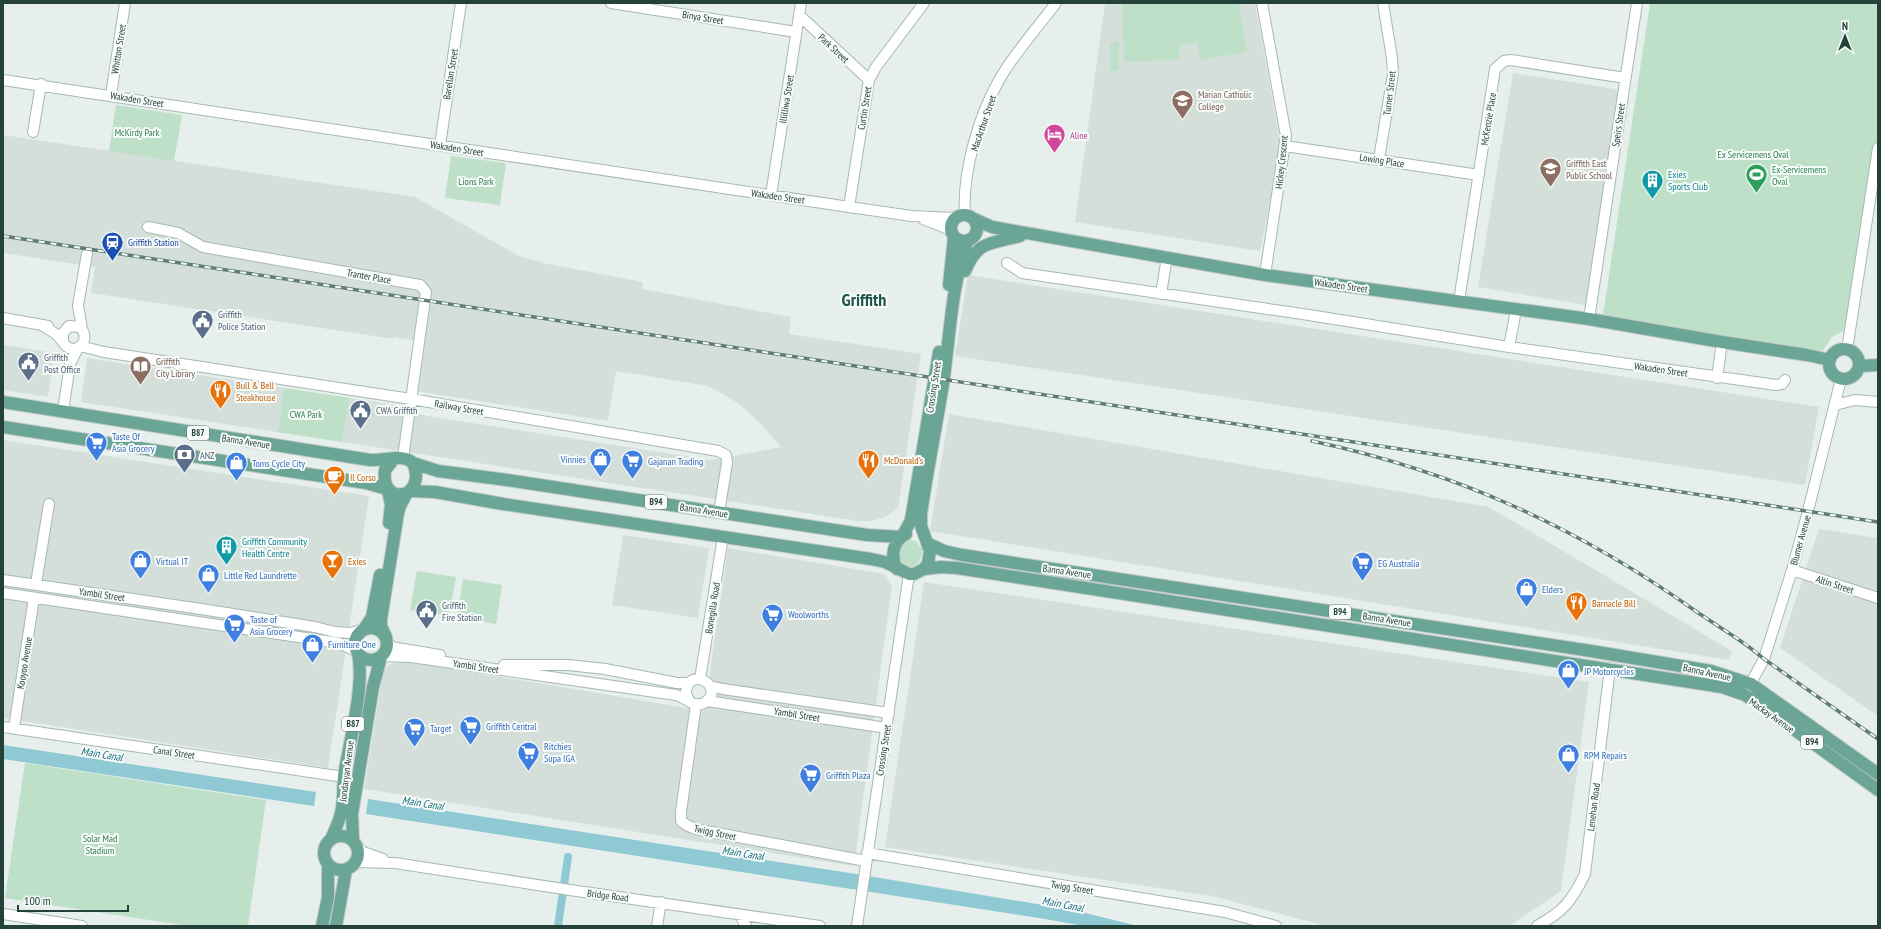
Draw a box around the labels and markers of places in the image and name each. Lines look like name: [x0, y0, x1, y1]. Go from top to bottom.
school or university icon: Marian Catholic College: [1170, 87, 1196, 120]
place label: Marian Catholic College: [1198, 88, 1252, 113]
hotel icon: Aline: [1042, 122, 1068, 155]
place label: Aline: [1070, 129, 1088, 142]
school or university icon: Griffith East Public School: [1537, 156, 1563, 189]
place label: Griffith East Public School: [1566, 157, 1613, 182]
sports icon: Ex-Servicemens Oval: [1744, 162, 1770, 195]
place label: Ex-Servicemens Oval: [1772, 163, 1827, 188]
building icon: Exies Sports Club: [1639, 167, 1665, 200]
place label: Exies Sports Club: [1668, 168, 1708, 193]
station icon: Griffith Station: [100, 229, 126, 262]
place label: Griffith Station: [128, 236, 179, 249]
public building icon: Griffith Police Station: [189, 307, 215, 340]
place label: Griffith Police Station: [218, 308, 265, 333]
public building icon: Griffith Post Office: [16, 350, 42, 383]
place label: Griffith Post Office: [44, 351, 81, 376]
library icon: Griffith City Library: [128, 354, 154, 387]
place label: Griffith City Library: [156, 355, 195, 380]
restaurant icon: Bull & Bell Steakhouse: [207, 378, 233, 411]
place label: Bull & Bell Steakhouse: [236, 379, 276, 404]
public building icon: CWA Griffith: [347, 397, 373, 430]
place label: CWA Griffith: [376, 404, 417, 417]
supermarket icon: Taste Of Asia Grocery: [84, 429, 110, 462]
place label: Taste Of Asia Grocery: [112, 430, 155, 455]
bank icon: ANZ: [172, 442, 198, 475]
shop icon: Vinnies: [588, 446, 614, 479]
restaurant icon: McDonald's: [856, 447, 882, 480]
supermarket icon: Gajanan Trading: [620, 448, 646, 481]
place label: ANZ: [200, 449, 215, 462]
shop icon: Toms Cycle City: [223, 450, 249, 483]
place label: Vinnies: [560, 453, 587, 466]
place label: McDonald's: [884, 454, 924, 467]
place label: Gajanan Trading: [648, 455, 703, 468]
place label: Toms Cycle City: [252, 457, 305, 470]
cafe icon: Il Corso: [321, 464, 347, 497]
place label: Il Corso: [350, 471, 376, 484]
building icon: Griffith Community Health Centre: [214, 534, 240, 567]
place label: Griffith Community Health Centre: [242, 535, 307, 560]
shop icon: Virtual IT: [128, 548, 154, 581]
bar icon: Exies: [320, 548, 346, 581]
supermarket icon: EG Australia: [1350, 550, 1376, 583]
place label: Virtual IT: [155, 555, 189, 568]
place label: Exies: [348, 555, 367, 568]
place label: EG Australia: [1378, 557, 1420, 570]
shop icon: Little Red Laundrette: [195, 562, 221, 595]
place label: Little Red Laundrette: [224, 569, 297, 582]
shop icon: Elders: [1514, 576, 1540, 609]
place label: Elders: [1542, 583, 1564, 596]
restaurant icon: Barnacle Bill: [1563, 590, 1589, 623]
place label: Barnacle Bill: [1592, 597, 1636, 610]
public building icon: Griffith Fire Station: [414, 598, 440, 631]
place label: Griffith Fire Station: [442, 599, 482, 624]
supermarket icon: Woolworths: [760, 601, 786, 634]
place label: Woolworths: [788, 608, 830, 621]
supermarket icon: Taste of Asia Grocery: [222, 612, 248, 645]
place label: Taste of Asia Grocery: [250, 613, 293, 638]
shop icon: Furniture One: [300, 631, 326, 664]
place label: Furniture One: [328, 638, 376, 651]
shop icon: JP Motorcycles: [1555, 658, 1581, 691]
place label: JP Motorcycles: [1583, 665, 1634, 678]
supermarket icon: Griffith Central: [457, 713, 483, 746]
supermarket icon: Target: [402, 715, 428, 748]
place label: Griffith Central: [486, 720, 537, 733]
place label: Target: [430, 722, 452, 735]
supermarket icon: Ritchies Supa IGA: [516, 739, 542, 772]
place label: Ritchies Supa IGA: [544, 740, 575, 765]
shop icon: RPM Repairs: [1556, 742, 1582, 775]
place label: RPM Repairs: [1584, 749, 1628, 762]
supermarket icon: Griffith Plaza: [797, 762, 823, 795]
place label: Griffith Plaza: [826, 769, 870, 782]

